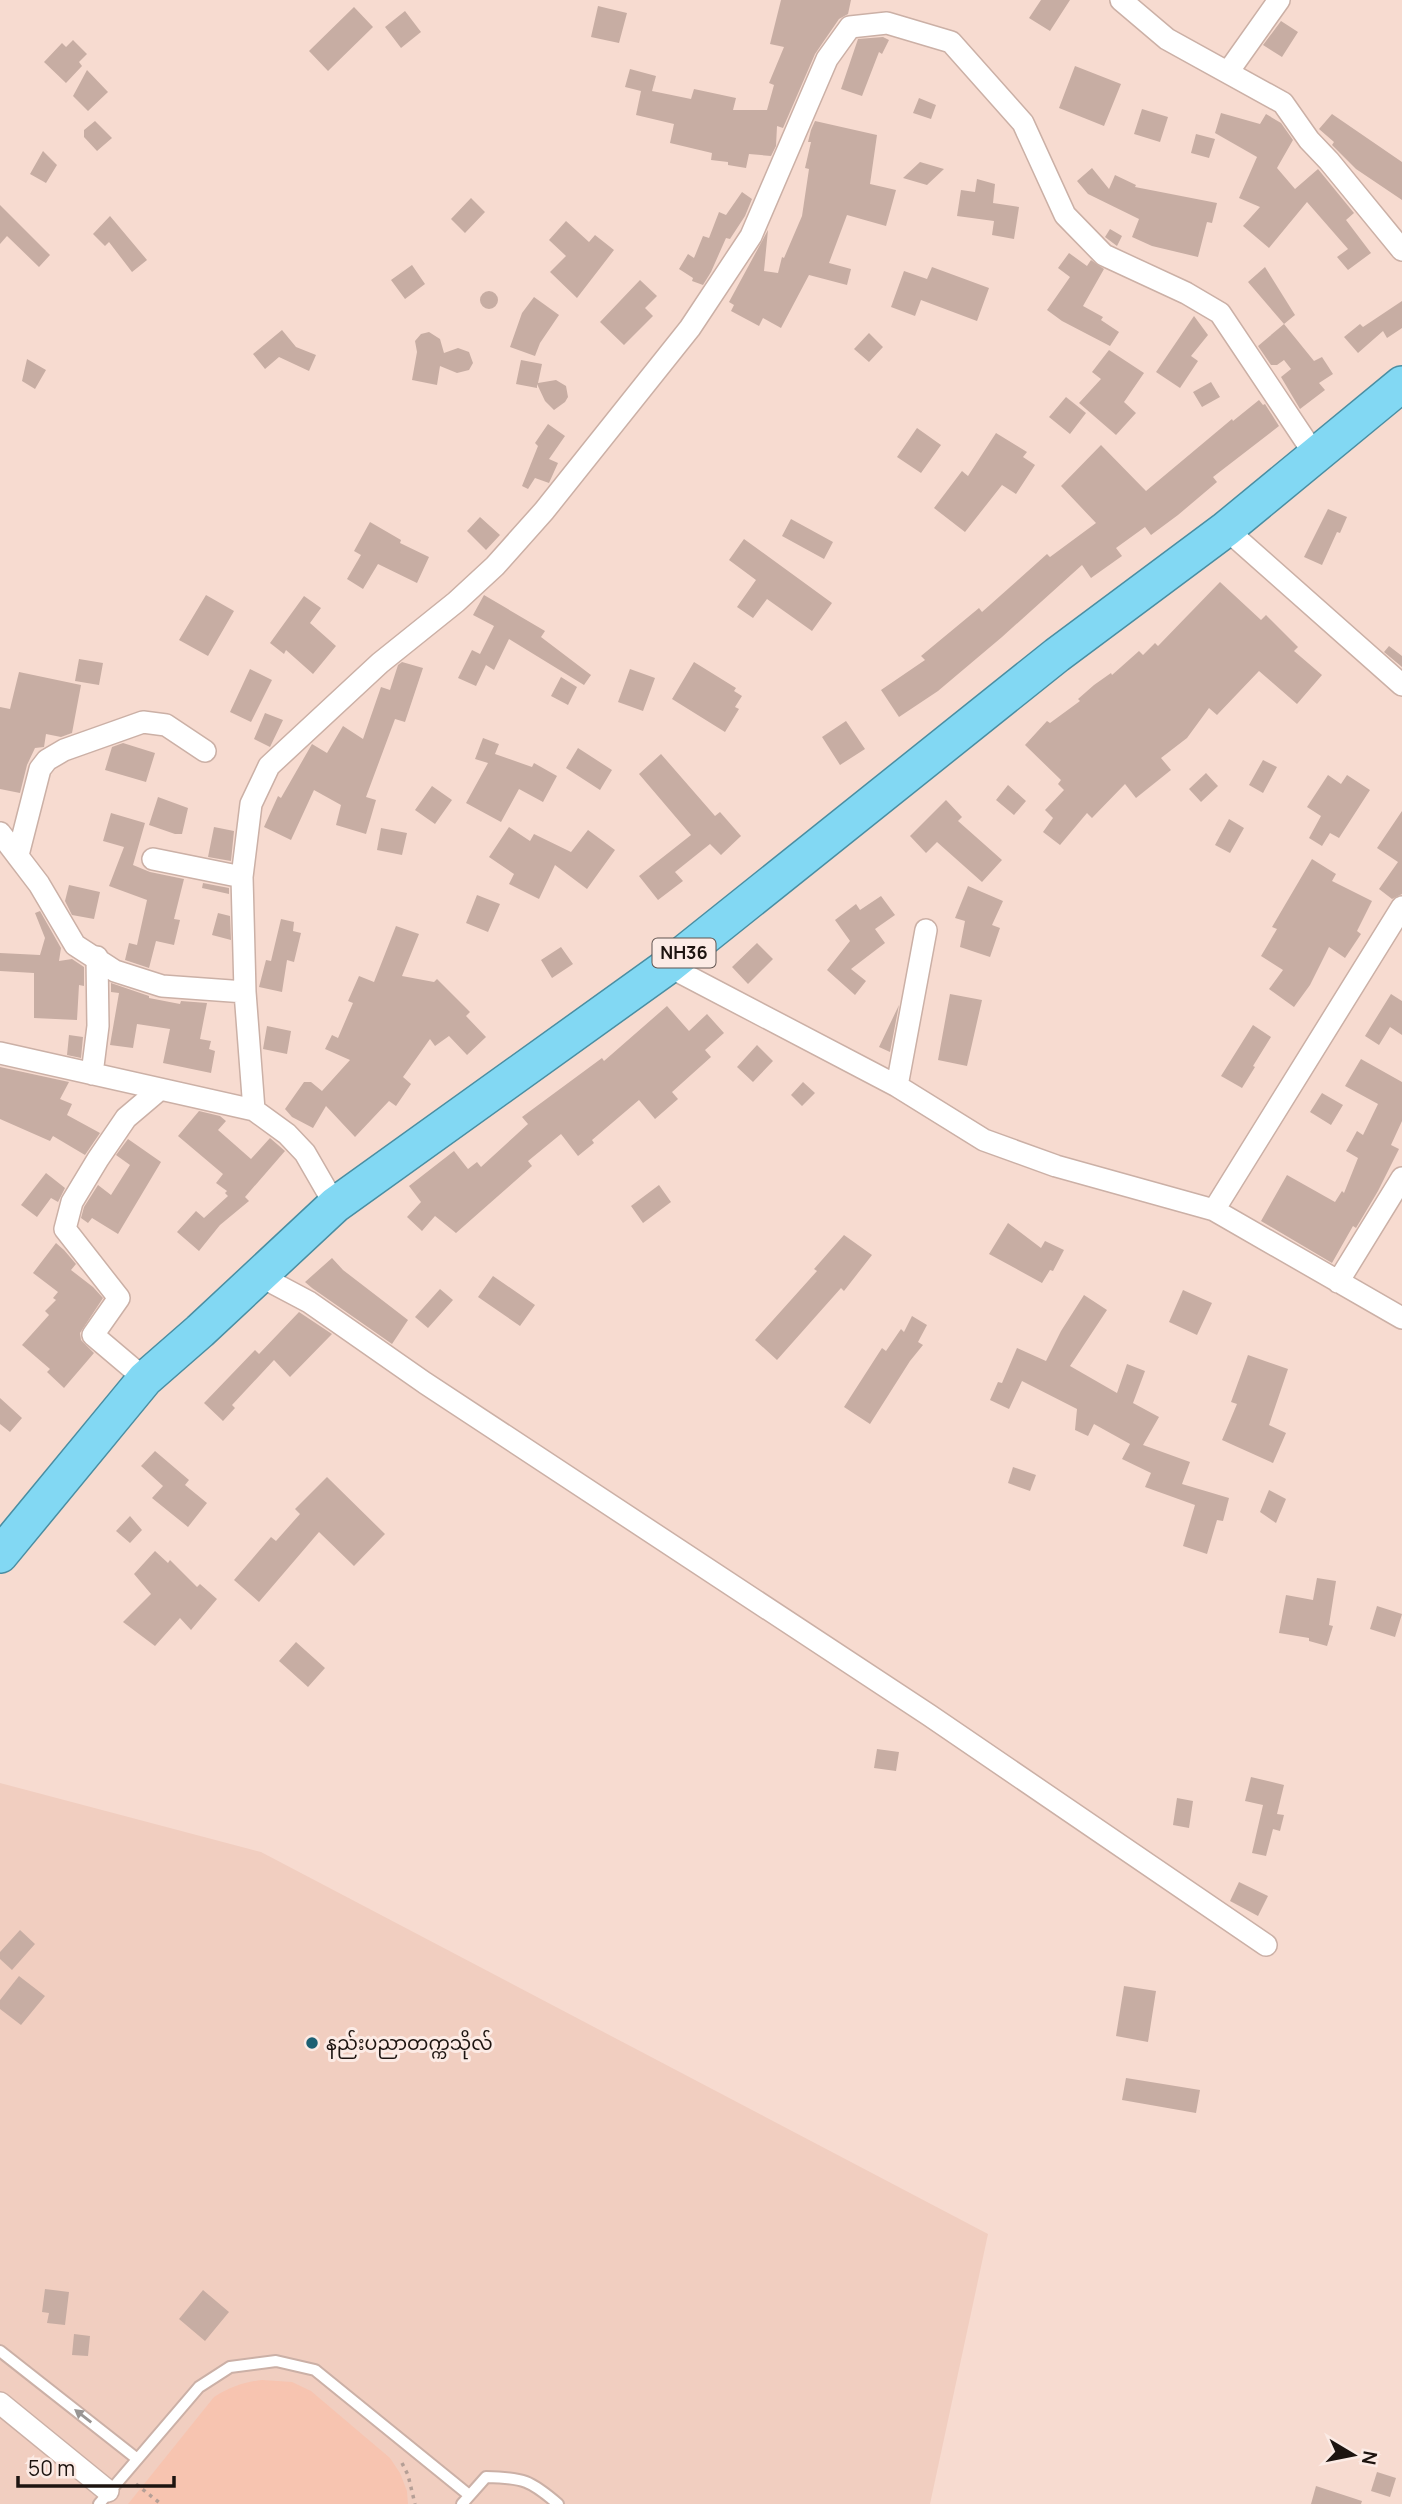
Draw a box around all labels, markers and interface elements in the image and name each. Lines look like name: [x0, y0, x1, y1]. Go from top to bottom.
road number: NH36: [652, 938, 716, 968]
place label: နည်းပညာတက္ကသိုလ်: [326, 2029, 493, 2060]
marker: နည်းပညာတက္ကသိုလ်: [304, 2035, 320, 2051]
one-way arrow: [74, 2408, 92, 2423]
north arrow: [1318, 2420, 1388, 2490]
scale bar: [18, 2444, 173, 2488]
text: N: [1356, 2449, 1384, 2467]
text: 50 m: [28, 2454, 75, 2482]

